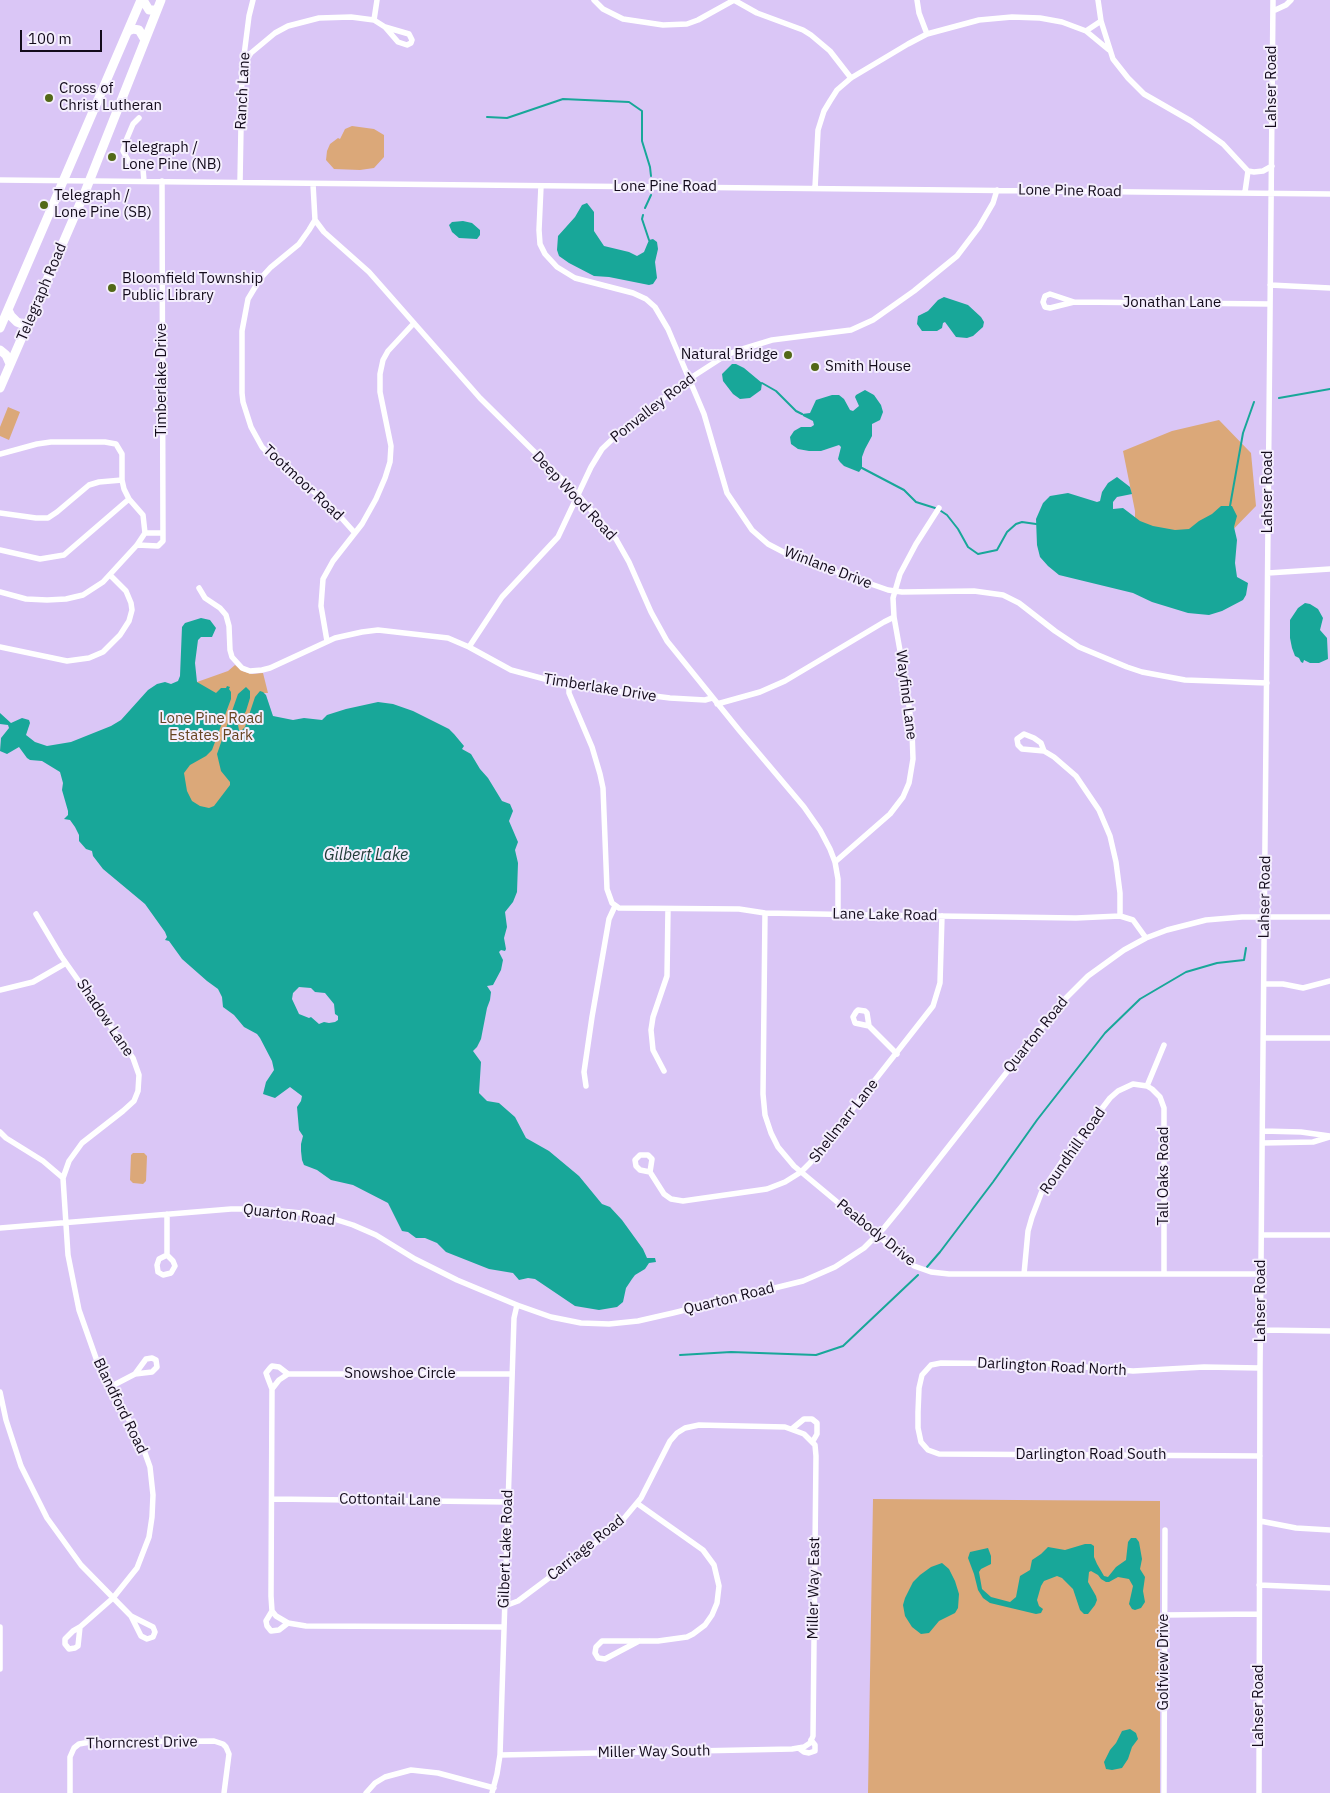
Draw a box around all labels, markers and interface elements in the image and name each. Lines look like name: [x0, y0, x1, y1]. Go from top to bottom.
scale bar: [22, 20, 105, 52]
text: 100 m: [28, 29, 72, 48]
street label: Lahser Road: [1263, 45, 1281, 129]
street label: Ranch Lane: [232, 52, 254, 130]
place label: Cross of Christ Lutheran: [59, 80, 162, 115]
marker: Cross of Christ Lutheran: [43, 92, 55, 104]
place label: Telegraph / Lone Pine (NB): [122, 139, 222, 174]
marker: Telegraph / Lone Pine (NB): [106, 151, 118, 163]
street label: Lone Pine Road: [613, 178, 717, 196]
street label: Lone Pine Road: [1018, 181, 1122, 201]
place label: Telegraph / Lone Pine (SB): [54, 187, 152, 222]
marker: Telegraph / Lone Pine (SB): [38, 199, 50, 211]
street label: Telegraph Road: [13, 240, 71, 344]
place label: Bloomfield Township Public Library: [122, 270, 263, 305]
marker: Bloomfield Township Public Library: [106, 282, 118, 294]
street label: Jonathan Lane: [1123, 294, 1221, 312]
street label: Timberlake Drive: [153, 323, 171, 437]
place label: Natural Bridge: [681, 346, 778, 364]
marker: Natural Bridge: [782, 349, 794, 361]
place label: Smith House: [825, 358, 911, 376]
marker: Smith House: [809, 361, 821, 373]
street label: Ponvalley Road: [607, 369, 699, 447]
street label: Tootmoor Road: [259, 441, 347, 525]
street label: Deep Wood Road: [528, 448, 620, 544]
street label: Lahser Road: [1259, 450, 1277, 534]
street label: Winlane Drive: [781, 543, 875, 593]
street label: Wayfind Lane: [892, 649, 920, 741]
street label: Timberlake Drive: [542, 670, 658, 706]
park label: Lone Pine Road Estates Park: [159, 710, 263, 745]
water label: Gilbert Lake: [324, 845, 408, 865]
street label: Lahser Road: [1255, 855, 1275, 939]
street label: Lane Lake Road: [832, 905, 938, 925]
street label: Shadow Lane: [72, 976, 138, 1060]
street label: Quarton Road: [1000, 993, 1072, 1077]
street label: Shellmarr Lane: [806, 1075, 882, 1167]
street label: Roundhill Road: [1036, 1104, 1110, 1198]
street label: Tall Oaks Road: [1155, 1127, 1173, 1225]
street label: Peabody Drive: [833, 1196, 919, 1270]
street label: Quarton Road: [242, 1200, 336, 1230]
street label: Lahser Road: [1252, 1259, 1270, 1343]
street label: Quarton Road: [682, 1279, 776, 1319]
street label: Darlington Road North: [977, 1354, 1127, 1380]
street label: Blandford Road: [89, 1355, 151, 1457]
street label: Snowshoe Circle: [344, 1365, 456, 1383]
street label: Darlington Road South: [1016, 1446, 1166, 1464]
street label: Gilbert Lake Road: [495, 1489, 517, 1609]
street label: Cottontail Lane: [339, 1490, 441, 1510]
street label: Carriage Road: [544, 1511, 628, 1585]
street label: Miller Way East: [804, 1537, 824, 1639]
street label: Golfview Drive: [1155, 1613, 1173, 1711]
street label: Lahser Road: [1250, 1664, 1268, 1748]
street label: Thorncrest Drive: [86, 1733, 198, 1753]
street label: Miller Way South: [597, 1742, 711, 1762]

